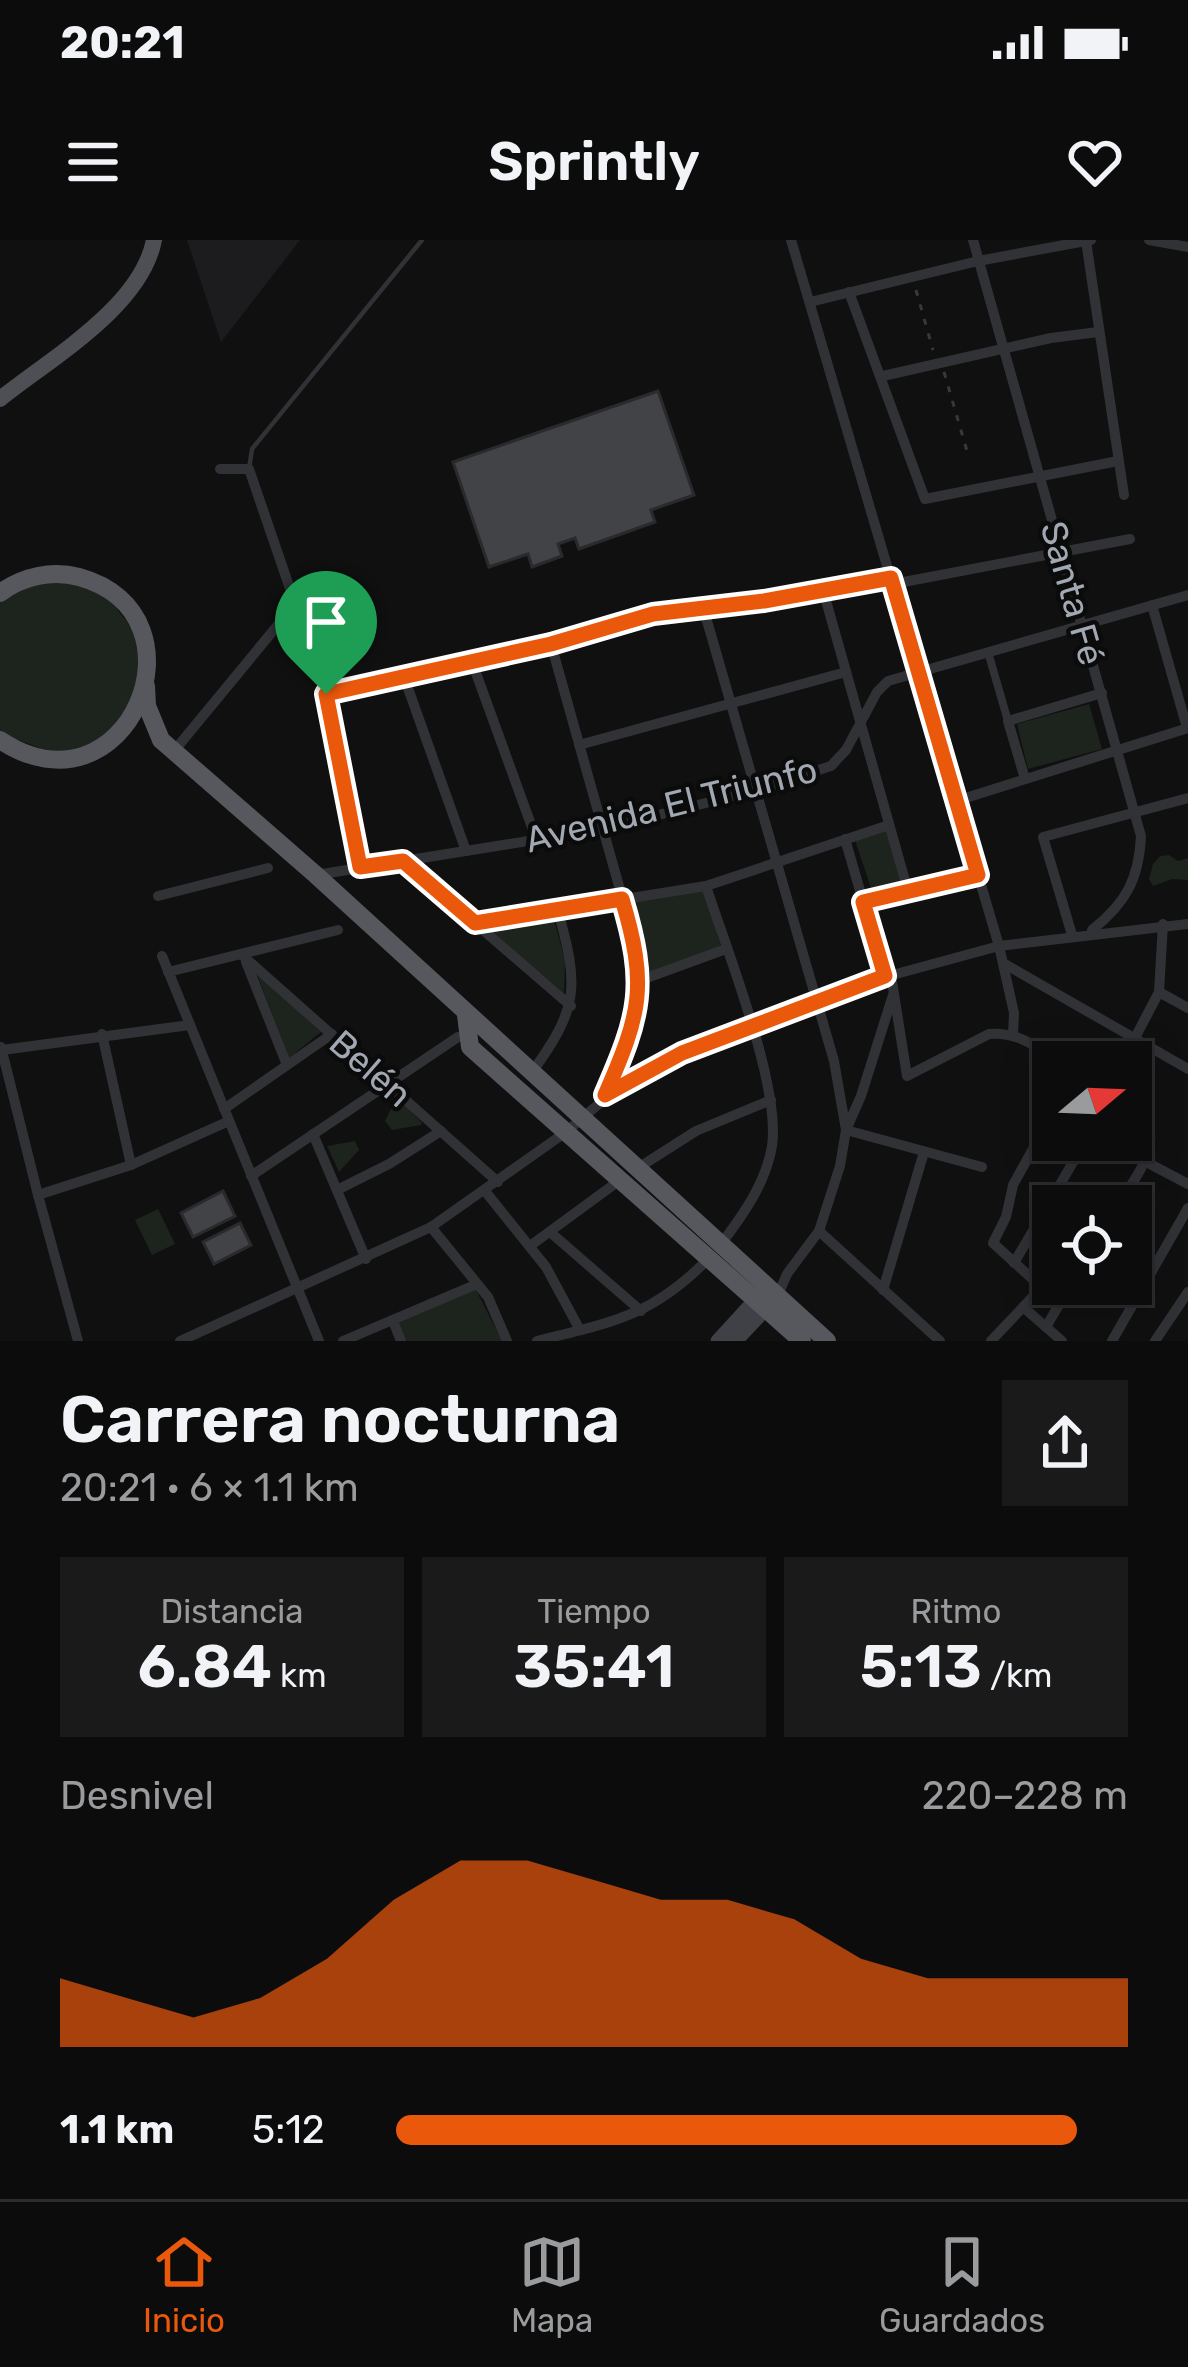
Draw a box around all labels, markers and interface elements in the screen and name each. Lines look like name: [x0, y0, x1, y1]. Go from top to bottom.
text: 20:21: [60, 16, 185, 69]
icon: menu: [60, 129, 126, 195]
icon: heart: [1062, 129, 1128, 195]
text: Sprintly: [488, 130, 700, 194]
street label: Santa Fé: [1032, 516, 1113, 670]
pin: [275, 571, 377, 694]
icon: arrive: [293, 589, 359, 655]
street label: Avenida El Triunfo: [521, 747, 822, 862]
street label: Belén: [321, 1021, 421, 1116]
north arrow: [1032, 1041, 1152, 1161]
map controls: [1032, 1041, 1152, 1305]
button: locate: [1032, 1185, 1152, 1305]
text: Carrera nocturna: [60, 1380, 620, 1459]
button: share: [1002, 1380, 1128, 1506]
text: 20:21 · 6 × 1.1 km: [60, 1465, 359, 1511]
text: Distancia: [160, 1592, 304, 1631]
text: Tiempo: [537, 1592, 651, 1631]
text: Ritmo: [911, 1592, 1001, 1631]
text: 6.84: [138, 1631, 272, 1702]
text: 35:41: [514, 1631, 674, 1702]
text: 5:13: [860, 1631, 982, 1702]
text: km: [272, 1656, 326, 1695]
text: /km: [982, 1656, 1052, 1695]
text: Desnivel: [60, 1773, 214, 1819]
text: 220–228 m: [922, 1773, 1128, 1819]
text: 1.1 km: [60, 2107, 174, 2153]
text: 5:12: [252, 2107, 325, 2153]
tab: Inicio: [143, 2229, 225, 2340]
tab: Mapa: [511, 2229, 593, 2340]
tab: Guardados: [879, 2229, 1045, 2340]

